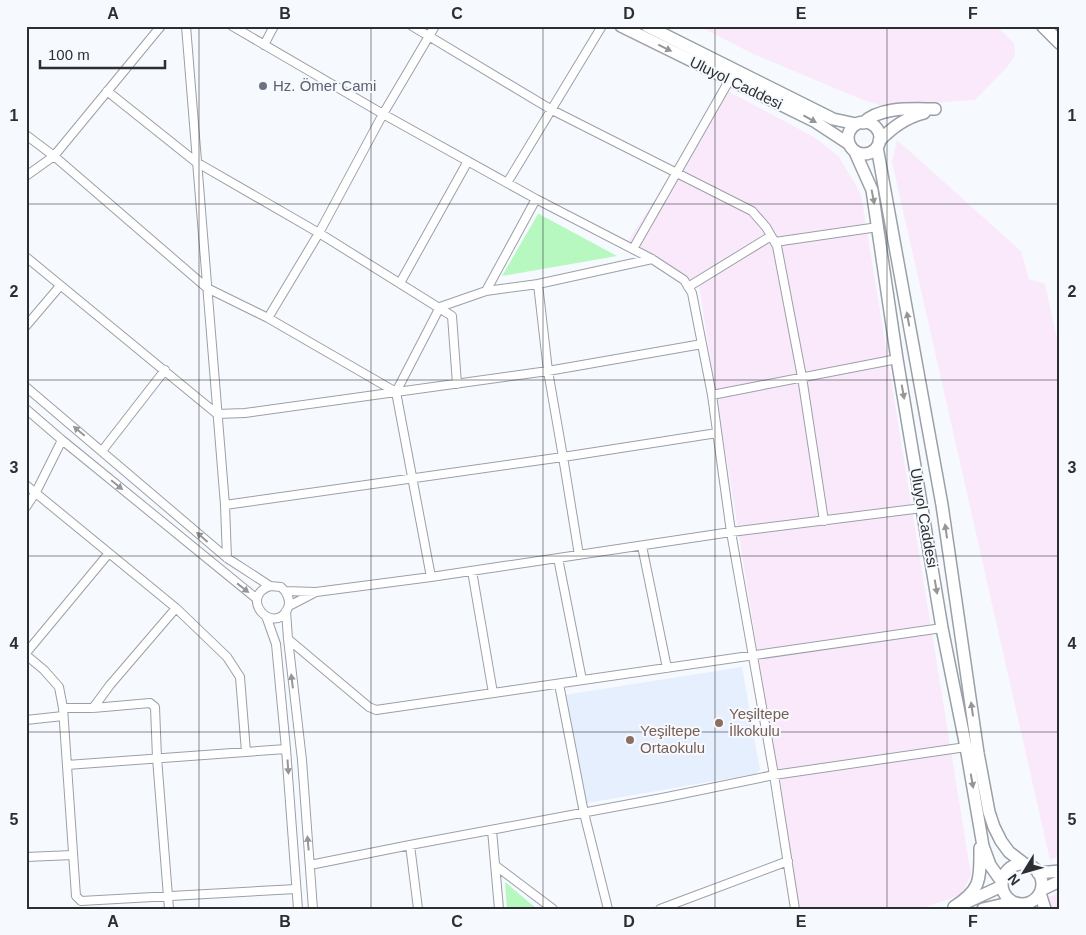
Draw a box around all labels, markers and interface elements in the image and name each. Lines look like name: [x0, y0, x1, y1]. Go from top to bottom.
text: A: [107, 5, 119, 22]
text: B: [279, 5, 291, 22]
text: C: [451, 5, 463, 22]
text: D: [623, 5, 635, 22]
text: E: [796, 5, 807, 22]
text: F: [968, 5, 978, 22]
scale bar: [40, 38, 165, 70]
one-way arrow: [657, 44, 672, 52]
text: 100 m: [48, 46, 90, 63]
street label: Uluyol Caddesi: [687, 53, 785, 112]
place label: Hz. Ömer Cami: [273, 77, 376, 94]
marker: Hz. Ömer Cami: [257, 80, 269, 92]
text: 1: [10, 107, 19, 124]
text: 1: [1068, 107, 1077, 124]
one-way arrow: [804, 115, 817, 124]
one-way arrow: [869, 189, 877, 204]
text: 2: [10, 283, 19, 300]
text: 2: [1068, 283, 1077, 300]
one-way arrow: [904, 311, 912, 327]
one-way arrow: [899, 385, 907, 401]
one-way arrow: [73, 426, 86, 437]
text: 3: [10, 459, 19, 476]
text: 3: [1068, 459, 1077, 476]
street label: Uluyol Caddesi: [907, 467, 942, 569]
one-way arrow: [110, 480, 123, 491]
one-way arrow: [942, 523, 950, 539]
one-way arrow: [197, 531, 209, 543]
one-way arrow: [932, 579, 940, 595]
one-way arrow: [236, 583, 250, 593]
text: 4: [10, 635, 19, 652]
text: 4: [1068, 635, 1077, 652]
one-way arrow: [288, 673, 296, 689]
one-way arrow: [968, 701, 976, 717]
place label: Yeşiltepe İlkokulu: [729, 705, 789, 739]
marker: Yeşiltepe İlkokulu: [713, 717, 725, 729]
place label: Yeşiltepe Ortaokulu: [640, 722, 705, 756]
marker: Yeşiltepe Ortaokulu: [624, 734, 636, 746]
one-way arrow: [284, 760, 292, 776]
one-way arrow: [968, 773, 976, 789]
text: 5: [10, 811, 19, 828]
text: 5: [1068, 811, 1077, 828]
one-way arrow: [304, 834, 312, 850]
north arrow: [998, 848, 1048, 898]
text: N: [1004, 871, 1023, 889]
text: A: [107, 913, 119, 930]
text: B: [279, 913, 291, 930]
text: C: [451, 913, 463, 930]
text: D: [623, 913, 635, 930]
text: E: [796, 913, 807, 930]
text: F: [968, 913, 978, 930]

